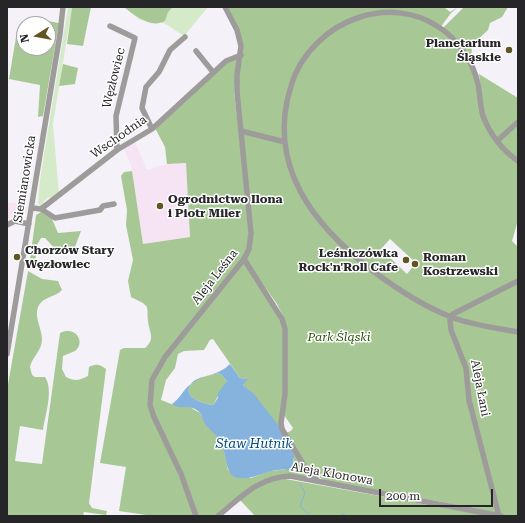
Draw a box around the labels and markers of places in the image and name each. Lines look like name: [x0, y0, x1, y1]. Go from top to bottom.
place label: Planetarium Śląskie: [426, 36, 501, 64]
marker: Planetarium Śląskie: [504, 45, 514, 55]
place label: Ogrodnictwo Ilona i Piotr Miler: [168, 192, 283, 220]
marker: Ogrodnictwo Ilona i Piotr Miler: [155, 201, 165, 211]
place label: Chorzów Stary Węzłowiec: [25, 243, 114, 271]
place label: Leśniczówka Rock'n'Roll Cafe: [298, 246, 398, 274]
place label: Roman Kostrzewski: [423, 250, 498, 278]
marker: Chorzów Stary Węzłowiec: [12, 252, 22, 262]
marker: Leśniczówka Rock'n'Roll Cafe: [401, 255, 411, 265]
marker: Roman Kostrzewski: [410, 259, 420, 269]

